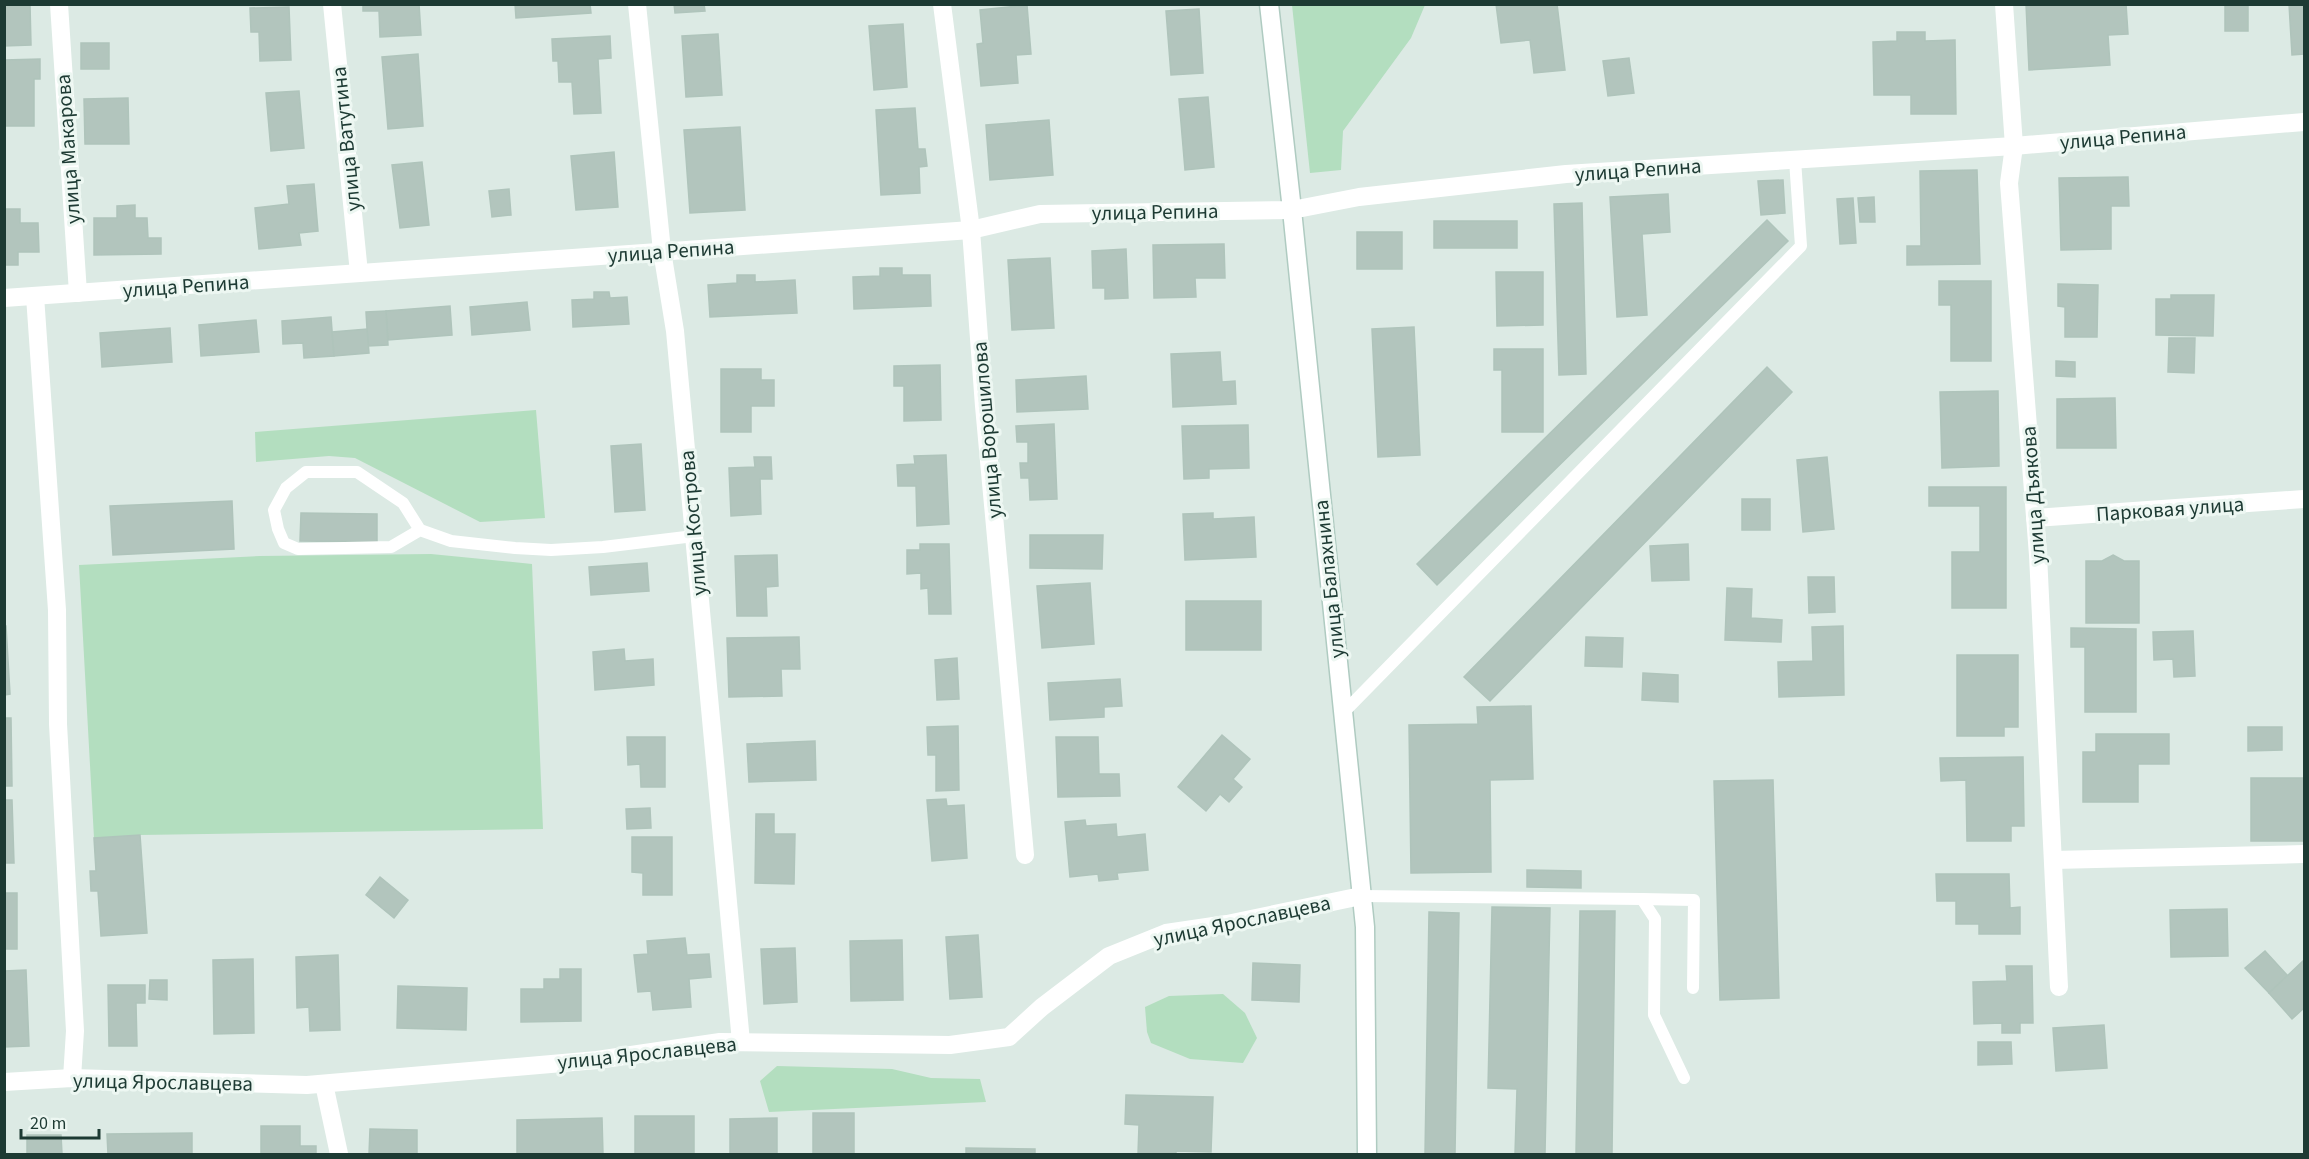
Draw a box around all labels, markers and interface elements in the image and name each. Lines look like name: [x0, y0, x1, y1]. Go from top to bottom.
street label: улица Ватутина: [323, 65, 369, 213]
street label: улица Макарова: [48, 73, 88, 225]
street label: улица Репина: [2058, 117, 2188, 157]
street label: улица Репина: [1574, 151, 1702, 189]
street label: улица Репина: [1091, 196, 1219, 228]
street label: улица Репина: [607, 232, 735, 270]
street label: улица Репина: [122, 267, 250, 305]
street label: улица Ворошилова: [964, 340, 1010, 520]
street label: улица Дъякова: [2013, 425, 2053, 565]
street label: улица Кострова: [672, 449, 714, 597]
street label: Парковая улица: [2095, 489, 2245, 529]
street label: улица Балахнина: [1306, 498, 1352, 660]
street label: улица Ярославцева: [1151, 888, 1333, 954]
street label: улица Ярославцева: [556, 1029, 738, 1077]
street label: улица Ярославцева: [73, 1065, 253, 1099]
scale bar: [21, 1102, 99, 1140]
text: 20 m: [30, 1111, 66, 1136]

